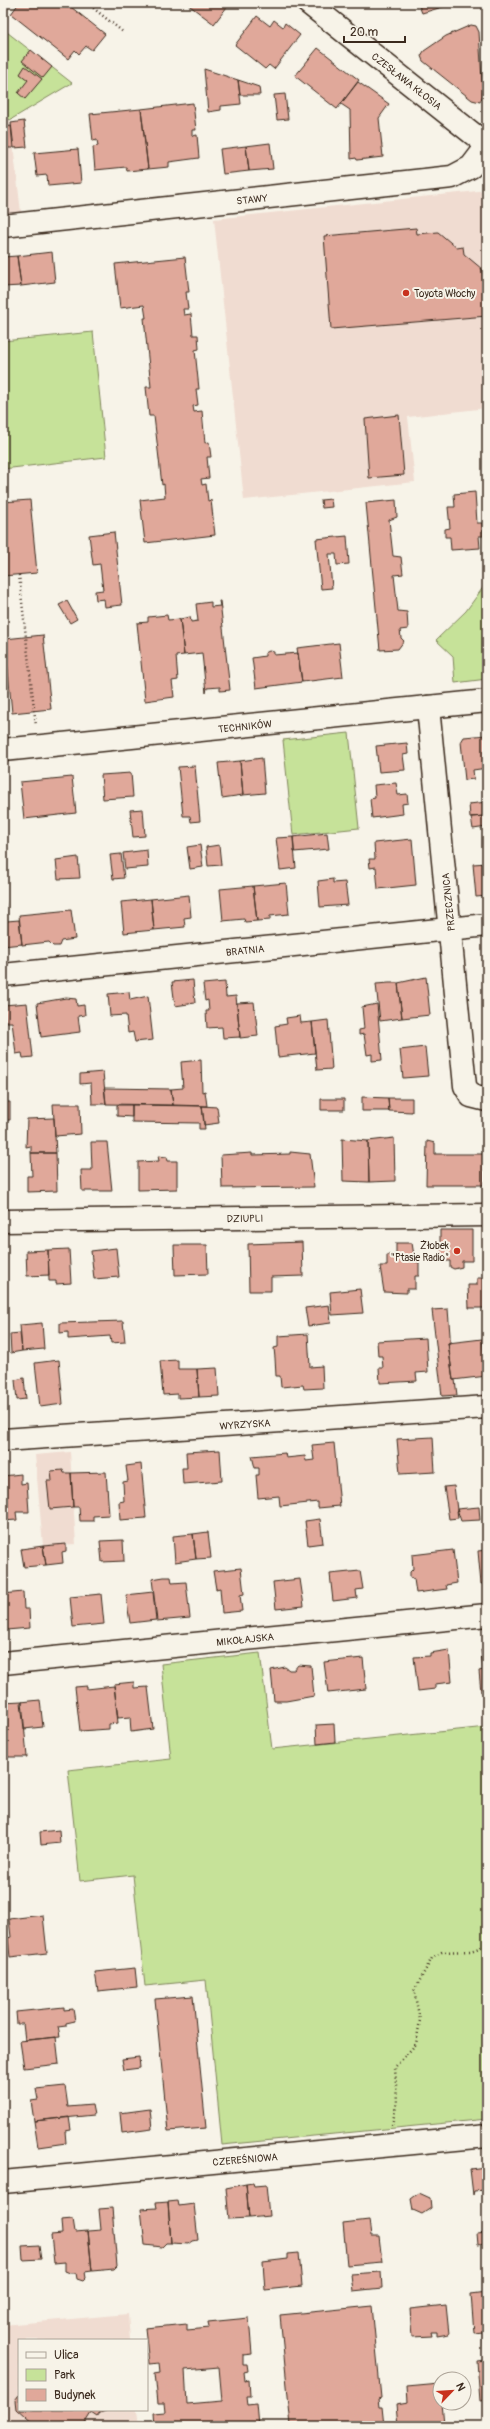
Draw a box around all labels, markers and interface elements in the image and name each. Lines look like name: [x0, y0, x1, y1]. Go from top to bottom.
scale bar: [344, 18, 405, 44]
text: 20 m: [350, 25, 379, 40]
street label: CZESŁAWA KŁOSIA: [369, 51, 444, 113]
street label: STAWY: [236, 192, 268, 208]
marker: Toyota Włochy: [401, 288, 411, 298]
place label: Toyota Włochy: [414, 288, 476, 300]
street label: TECHNIKÓW: [217, 716, 273, 736]
street label: PRZECZNICA: [440, 872, 458, 932]
street label: BRATNIA: [225, 943, 266, 959]
street label: DZIUPLI: [227, 1213, 263, 1225]
place label: Żłobek "Ptasie Radio": [391, 1240, 450, 1264]
marker: Żłobek "Ptasie Radio": [452, 1246, 462, 1256]
street label: WYRZYSKA: [219, 1417, 271, 1433]
street label: MIKOŁAJSKA: [216, 1631, 275, 1649]
street label: CZEREŚNIOWA: [212, 2150, 279, 2169]
legend: [18, 2339, 148, 2411]
text: Ulica: [54, 2348, 79, 2363]
text: Park: [54, 2368, 75, 2383]
north arrow: [432, 2371, 472, 2411]
text: N: [453, 2381, 468, 2394]
text: Budynek: [54, 2388, 96, 2403]

